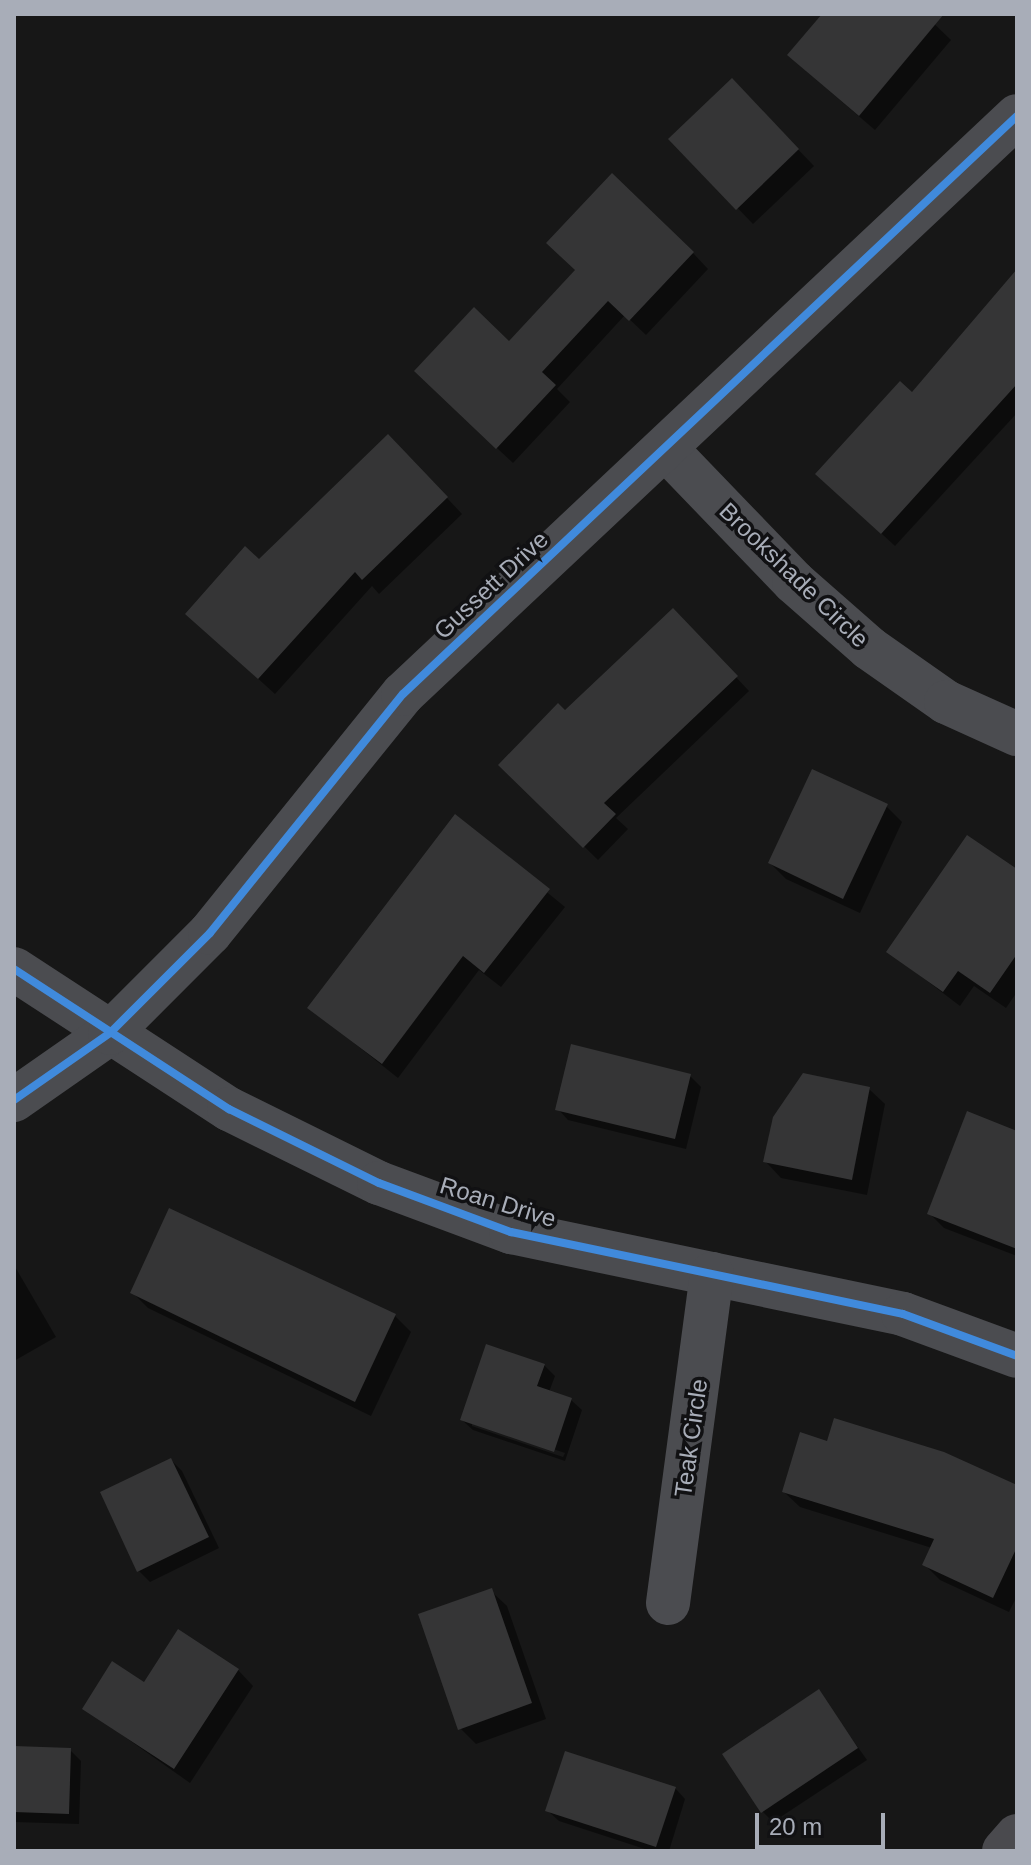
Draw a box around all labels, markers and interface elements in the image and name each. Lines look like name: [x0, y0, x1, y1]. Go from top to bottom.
street label: Brookshade Circle: [713, 497, 875, 653]
street label: Gussett Drive: [428, 525, 554, 645]
street label: Roan Drive: [436, 1171, 560, 1233]
street label: Teak Circle: [668, 1377, 714, 1499]
scale bar: [759, 1797, 889, 1847]
text: 20 m: [769, 1813, 822, 1840]

